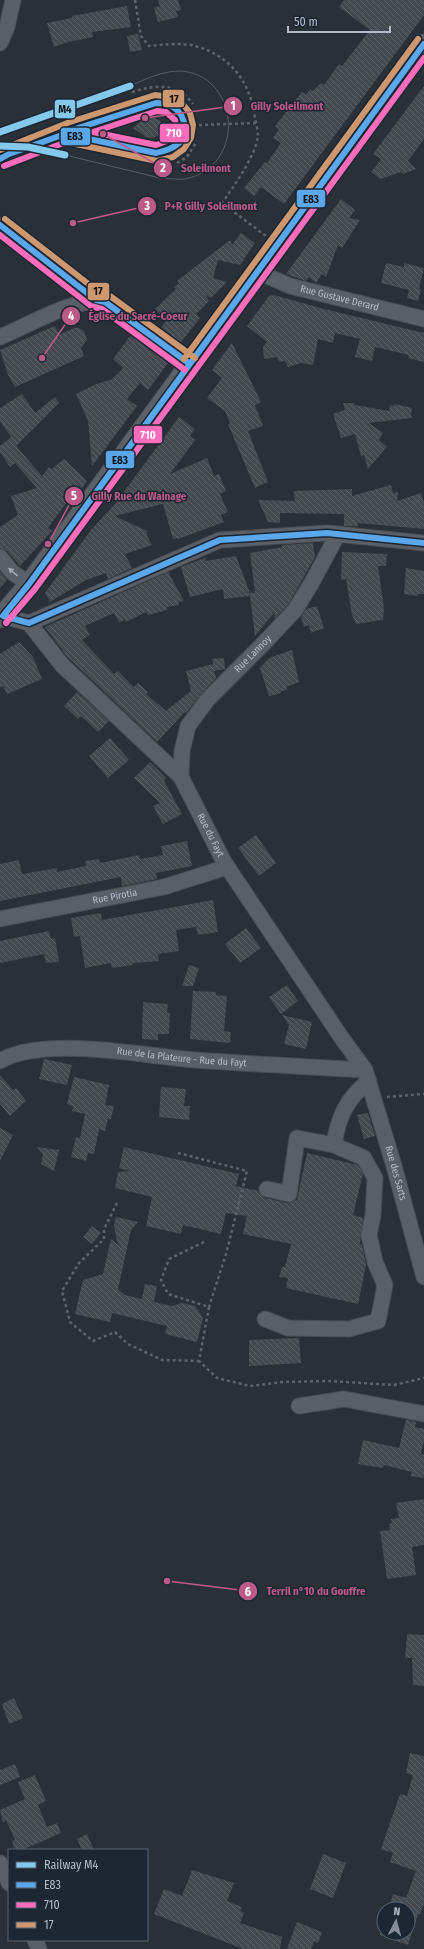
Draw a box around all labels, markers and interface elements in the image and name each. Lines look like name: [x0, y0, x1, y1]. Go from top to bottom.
scale bar: [288, 8, 390, 34]
text: 50 m: [294, 15, 318, 29]
line badge: 17: [162, 89, 185, 108]
text: 17: [169, 93, 179, 106]
callout: Gilly Soleilmont: [223, 95, 331, 118]
line badge: M4: [54, 99, 76, 119]
text: 1: [230, 99, 236, 113]
text: Gilly Soleilmont: [251, 100, 323, 113]
text: M4: [58, 103, 72, 116]
line badge: 710: [159, 123, 190, 143]
line badge: E83: [60, 127, 91, 146]
text: 710: [166, 127, 182, 140]
text: E83: [67, 130, 83, 143]
callout: Soleilmont: [153, 156, 239, 179]
text: 2: [159, 161, 166, 175]
text: Soleilmont: [181, 162, 231, 175]
line badge: E83: [296, 189, 326, 208]
text: E83: [303, 193, 319, 206]
callout: P+R Gilly Soleilmont: [137, 195, 265, 218]
text: 3: [143, 199, 150, 213]
text: P+R Gilly Soleilmont: [165, 200, 257, 213]
line badge: 17: [87, 282, 110, 301]
street label: Rue Gustave Derard: [299, 283, 380, 314]
text: 17: [93, 285, 103, 298]
callout: Église du Sacré-Coeur: [61, 304, 196, 327]
text: 4: [68, 309, 74, 323]
text: Église du Sacré-Coeur: [88, 309, 189, 323]
line badge: 710: [133, 425, 163, 444]
text: 710: [140, 429, 156, 442]
line badge: E83: [105, 450, 135, 469]
text: E83: [112, 454, 128, 467]
callout: Gilly Rue du Wainage: [64, 485, 195, 508]
text: 5: [71, 489, 77, 503]
text: Gilly Rue du Wainage: [92, 490, 187, 503]
one-way arrow: [9, 568, 18, 577]
street label: Rue Lannoy: [232, 633, 274, 675]
street label: Rue du Fayt: [194, 811, 227, 860]
street label: Rue Pirotia: [92, 886, 138, 907]
street label: Rue de la Plateure - Rue du Fayt: [116, 1045, 248, 1069]
street label: Rue des Sarts: [382, 1145, 409, 1202]
callout: Terril n°10 du Gouffre: [238, 1580, 373, 1603]
text: 6: [245, 1585, 251, 1599]
text: Terril n°10 du Gouffre: [266, 1585, 366, 1598]
legend: [8, 1849, 148, 1941]
text: Railway M4: [44, 1858, 98, 1872]
text: E83: [44, 1878, 61, 1892]
text: 710: [44, 1898, 60, 1912]
north arrow: [376, 1901, 416, 1941]
text: N: [393, 1905, 401, 1918]
text: 17: [44, 1918, 54, 1932]

